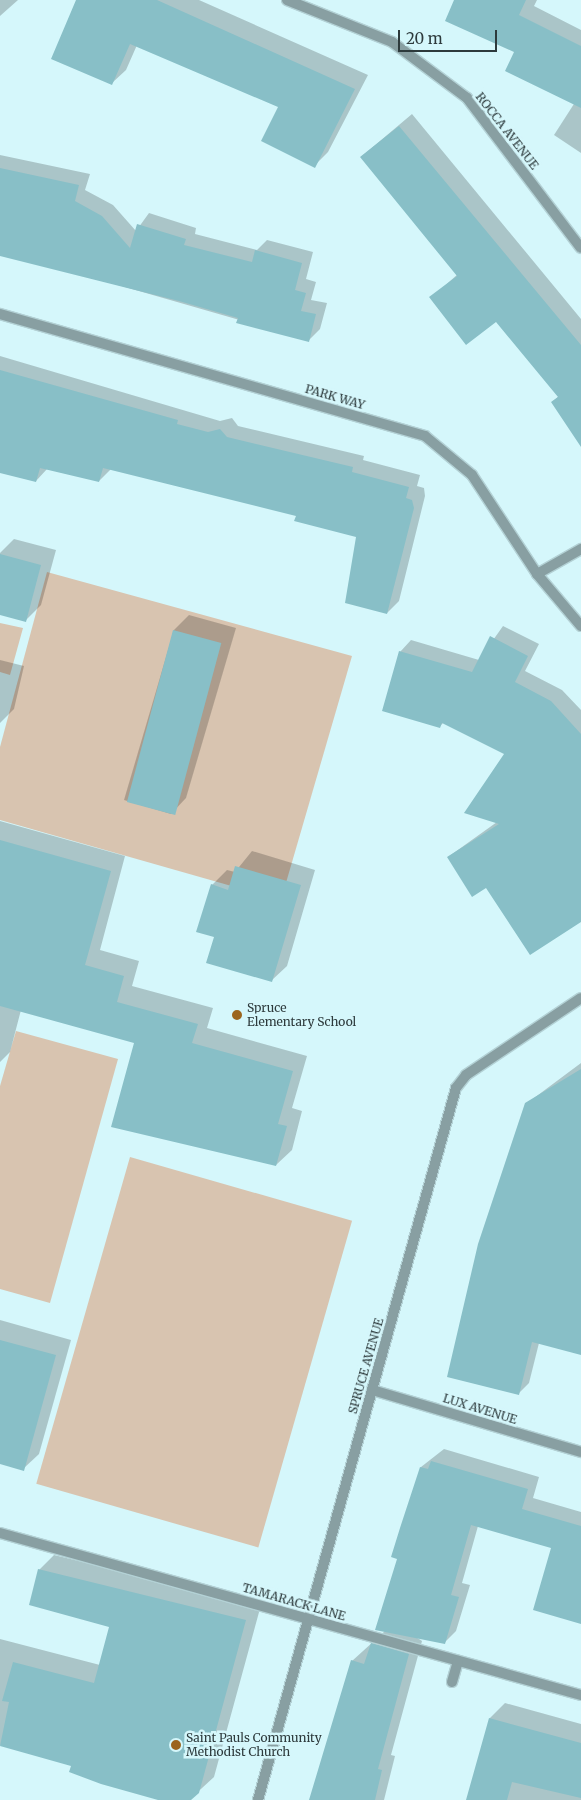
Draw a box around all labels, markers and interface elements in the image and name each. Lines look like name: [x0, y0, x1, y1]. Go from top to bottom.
scale bar: [401, 20, 500, 52]
text: 20 m: [406, 29, 443, 48]
street label: ROCCA AVENUE: [473, 90, 541, 172]
street label: PARK WAY: [304, 382, 366, 412]
place label: Spruce Elementary School: [247, 1001, 356, 1029]
marker: Spruce Elementary School: [231, 1009, 243, 1021]
street label: SPRUCE AVENUE: [345, 1316, 387, 1416]
street label: LUX AVENUE: [441, 1391, 519, 1427]
street label: TAMARACK LANE: [241, 1580, 347, 1624]
place label: Saint Pauls Community Methodist Church: [186, 1731, 322, 1759]
marker: Saint Pauls Community Methodist Church: [170, 1739, 182, 1751]

